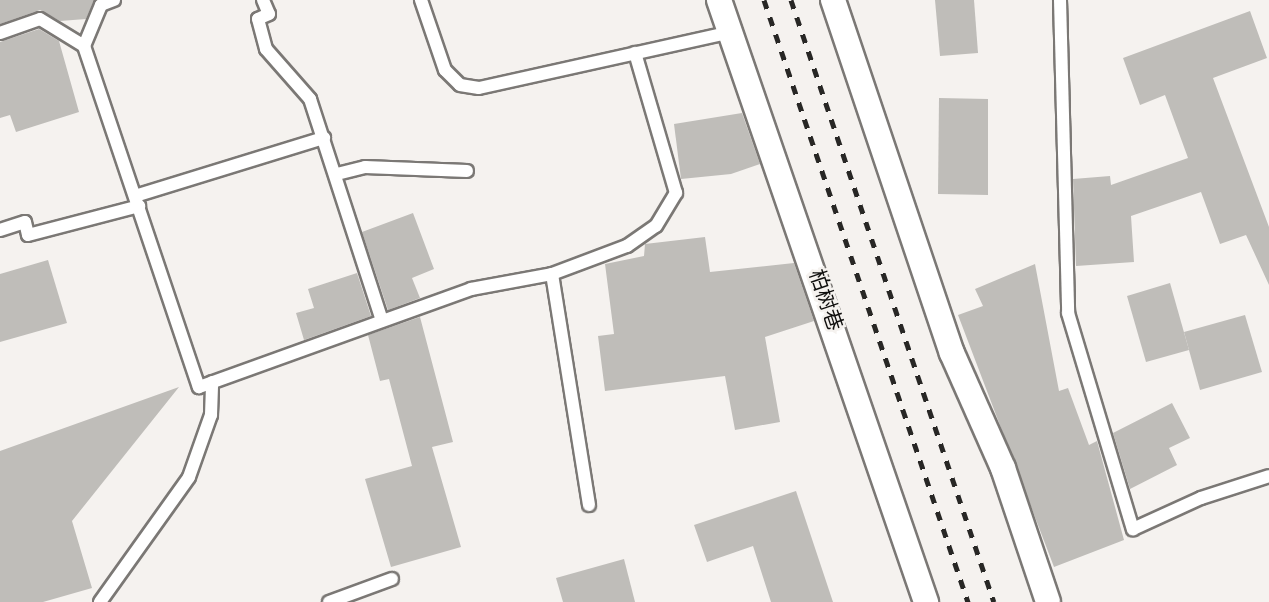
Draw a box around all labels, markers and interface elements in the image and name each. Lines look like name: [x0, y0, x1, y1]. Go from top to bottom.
street label: 柏树巷: [804, 266, 848, 334]

